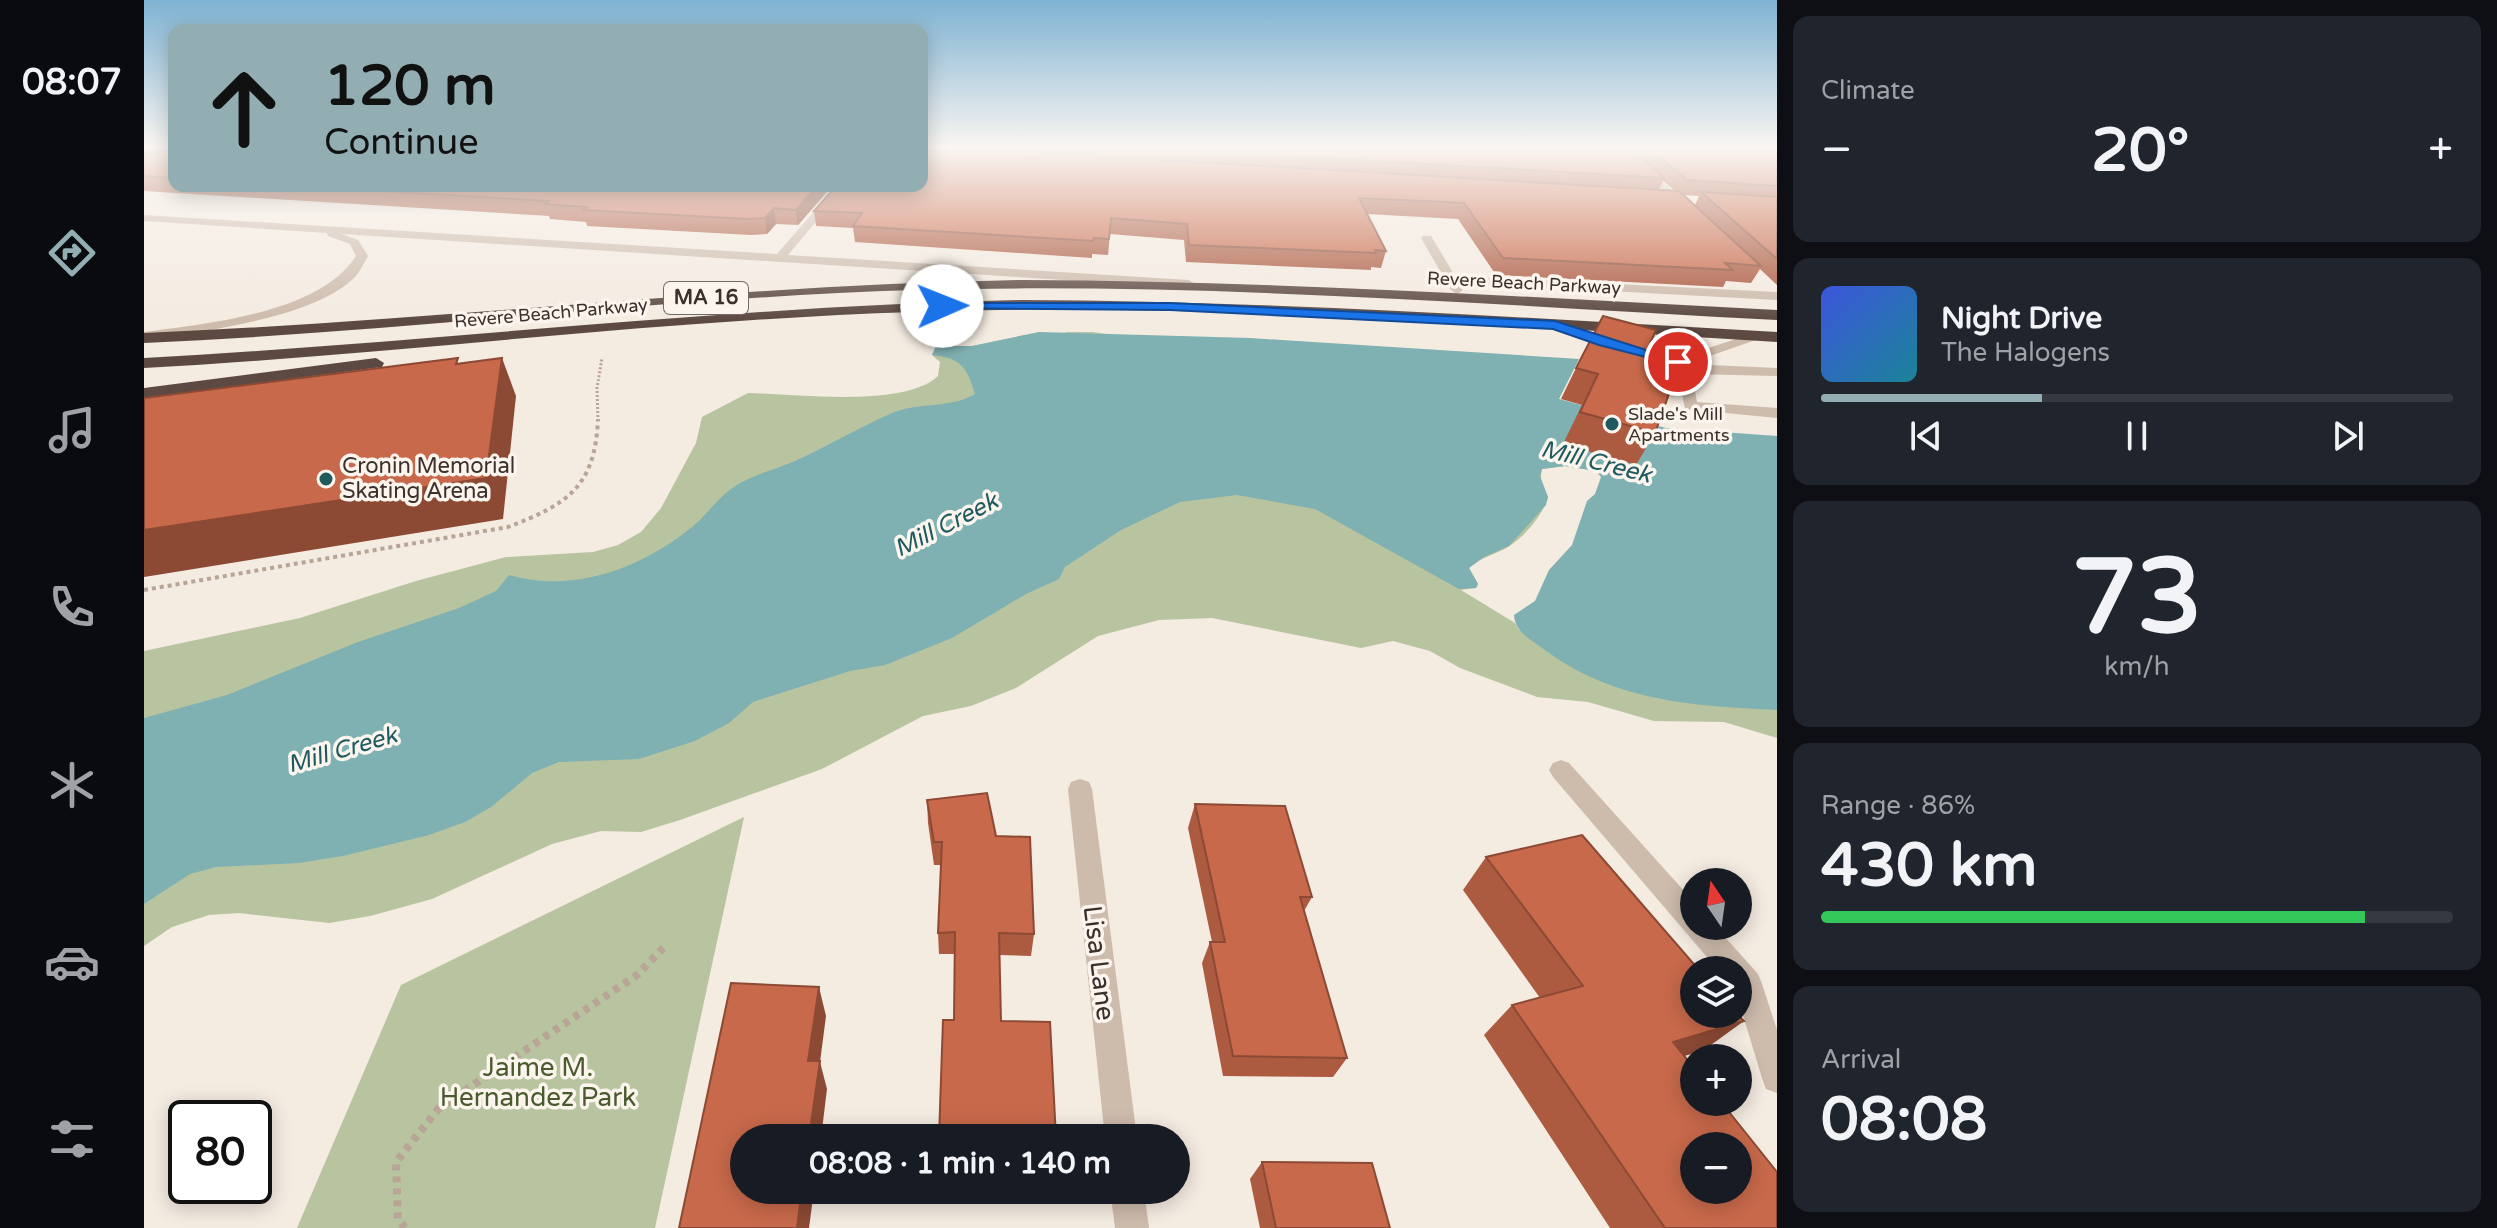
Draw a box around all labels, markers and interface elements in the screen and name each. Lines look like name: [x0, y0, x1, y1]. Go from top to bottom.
text: 120 m: [324, 53, 495, 120]
icon: ahead: [192, 56, 296, 160]
text: 08:07: [22, 61, 122, 104]
text: Climate: [1821, 75, 1915, 106]
text: 20°: [2091, 115, 2189, 187]
text: Continue: [324, 121, 479, 164]
text: −: [1821, 124, 1852, 177]
text: +: [2428, 124, 2453, 177]
icon: directions: [44, 225, 100, 281]
position arrow: [900, 264, 984, 348]
street label: Revere Beach Parkway: [1426, 267, 1622, 299]
road number: MA 16: [664, 282, 748, 314]
street label: Revere Beach Parkway: [453, 294, 649, 332]
text: Night Drive: [1941, 300, 2102, 337]
pin: [1644, 328, 1712, 396]
text: The Halogens: [1941, 337, 2110, 368]
icon: arrive: [1656, 340, 1700, 384]
icon: music: [44, 402, 100, 458]
place label: Slade's Mill Apartments: [1628, 403, 1730, 446]
icon: previous: [1904, 414, 1948, 458]
icon: pause: [2115, 414, 2159, 458]
icon: next: [2326, 414, 2370, 458]
marker: Slade's Mill Apartments: [1603, 415, 1621, 433]
water label: Mill Creek: [1538, 434, 1656, 490]
place label: Cronin Memorial Skating Arena: [342, 453, 515, 504]
marker: Cronin Memorial Skating Arena: [317, 470, 335, 488]
water label: Mill Creek: [889, 486, 1004, 564]
text: 73: [2072, 536, 2202, 661]
icon: phone: [44, 579, 100, 635]
text: km/h: [2104, 651, 2170, 682]
water label: Mill Creek: [284, 720, 402, 779]
icon: climate: [44, 757, 100, 813]
text: Range · 86%: [1821, 790, 1975, 821]
text: 430 km: [1821, 830, 2037, 902]
north arrow: [1680, 868, 1752, 940]
map controls: [1680, 868, 1752, 1204]
street label: Lisa Lane: [1077, 904, 1121, 1022]
icon: car: [44, 934, 100, 990]
button: layers: [1680, 956, 1752, 1028]
button: +: [1680, 1044, 1752, 1116]
text: Arrival: [1821, 1044, 1901, 1075]
park label: Jaime M. Hernandez Park: [440, 1052, 636, 1113]
text: 08:08: [1821, 1084, 1987, 1156]
speed limit sign: 80: [168, 1100, 272, 1204]
icon: filters: [44, 1111, 100, 1167]
button: −: [1680, 1132, 1752, 1204]
text: 08:08 · 1 min · 140 m: [809, 1145, 1111, 1182]

